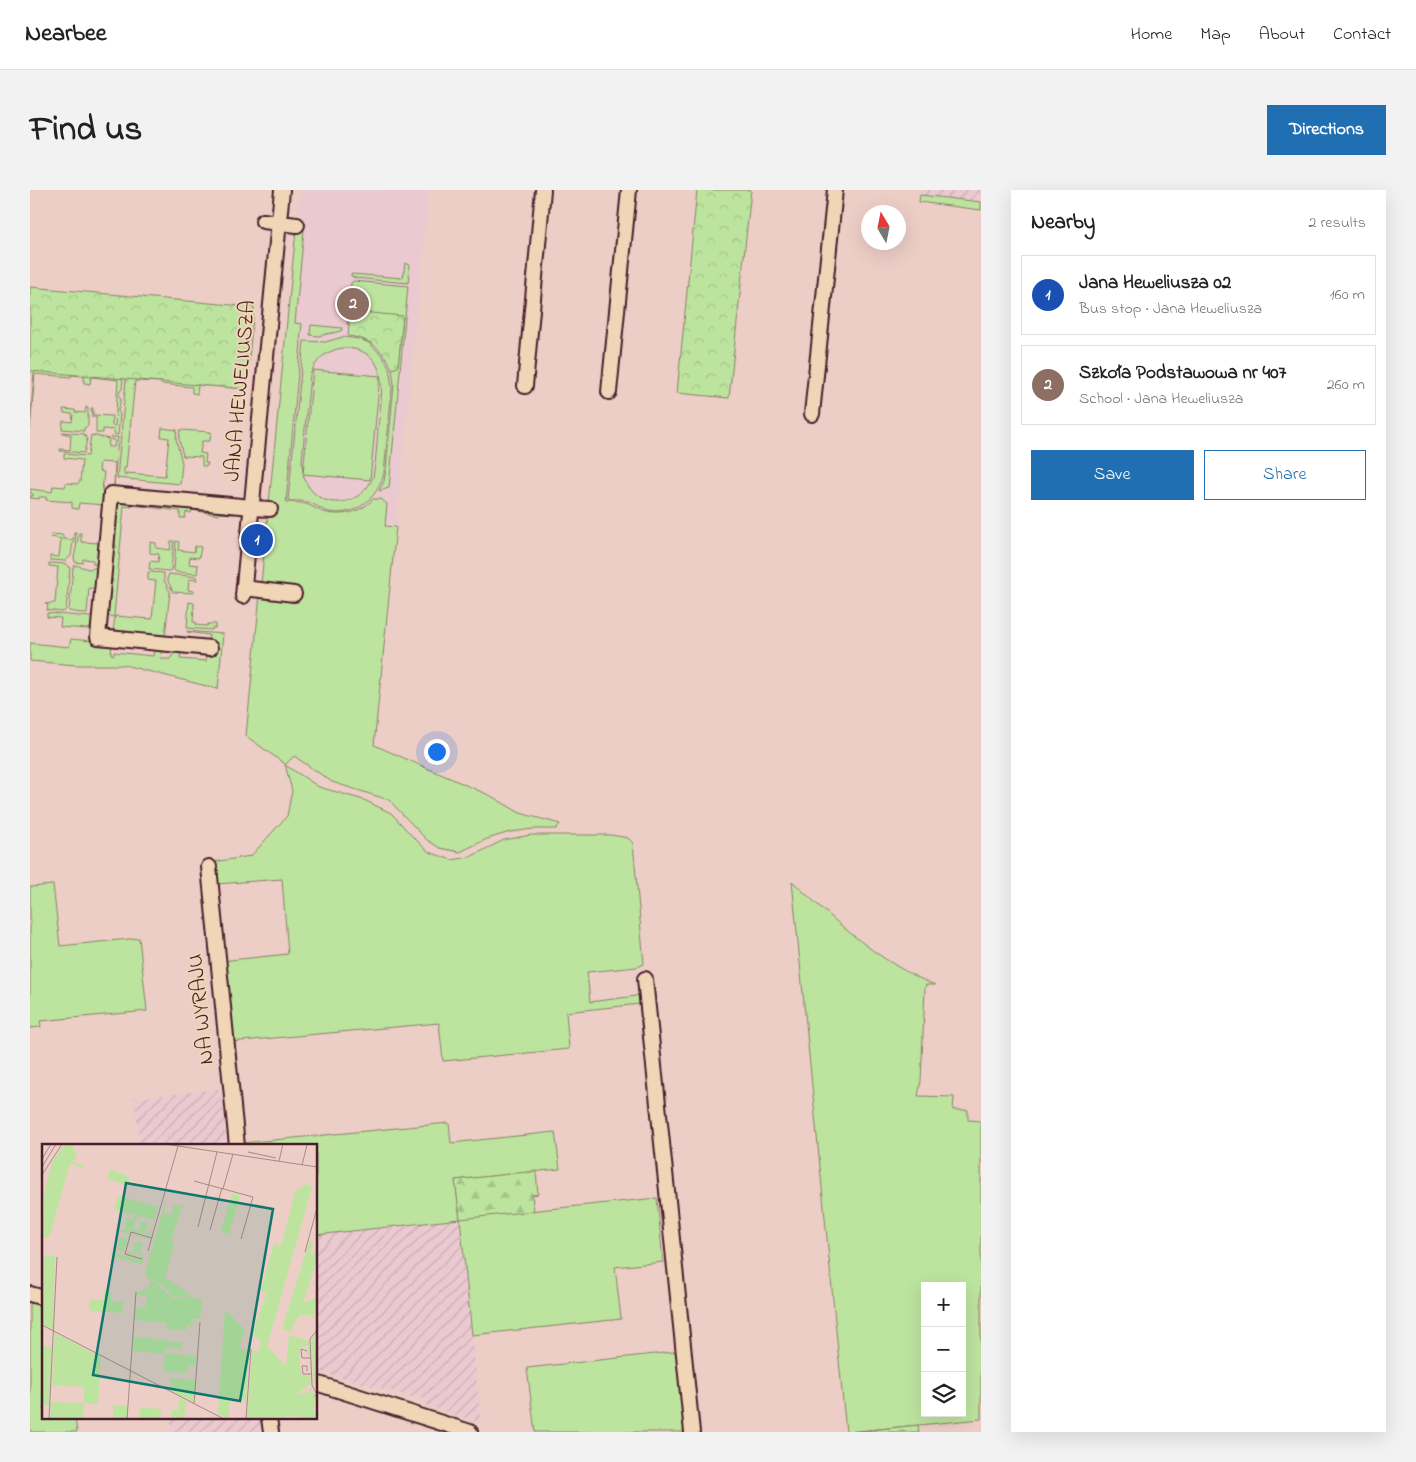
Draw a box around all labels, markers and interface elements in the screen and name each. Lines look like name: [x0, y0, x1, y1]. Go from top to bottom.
text: Nearbee: [25, 17, 107, 52]
text: Home: [1131, 22, 1172, 48]
text: Map: [1200, 22, 1231, 48]
text: About: [1259, 22, 1305, 48]
text: Contact: [1333, 22, 1391, 48]
text: Find us: [30, 105, 142, 156]
button: Directions: [1267, 105, 1386, 155]
north arrow: [861, 205, 906, 250]
text: Nearby: [1031, 208, 1095, 238]
text: 2 results: [1308, 211, 1366, 235]
text: Jana Heweliusza 02: [1079, 270, 1231, 297]
text: 1: [1045, 283, 1051, 307]
text: 160 m: [1330, 283, 1365, 307]
pin: 2: [337, 285, 369, 323]
text: Bus stop · Jana Heweliusza: [1079, 297, 1262, 321]
street label: JANA HEWELIUSZA: [217, 299, 265, 483]
text: Szkoła Podstawowa nr 407: [1079, 360, 1286, 387]
text: 2: [1044, 373, 1052, 397]
text: 260 m: [1327, 373, 1365, 397]
text: School · Jana Heweliusza: [1079, 387, 1244, 411]
button: Save: [1031, 450, 1194, 500]
button: Share: [1204, 450, 1366, 500]
pin: 1: [241, 521, 273, 559]
your location: [424, 739, 450, 765]
street label: NA WYRAJU: [180, 952, 224, 1066]
inset map: [42, 1144, 318, 1420]
map controls: [921, 1282, 966, 1417]
button: +: [921, 1282, 966, 1327]
button: −: [921, 1327, 966, 1372]
button: layers: [921, 1372, 966, 1417]

